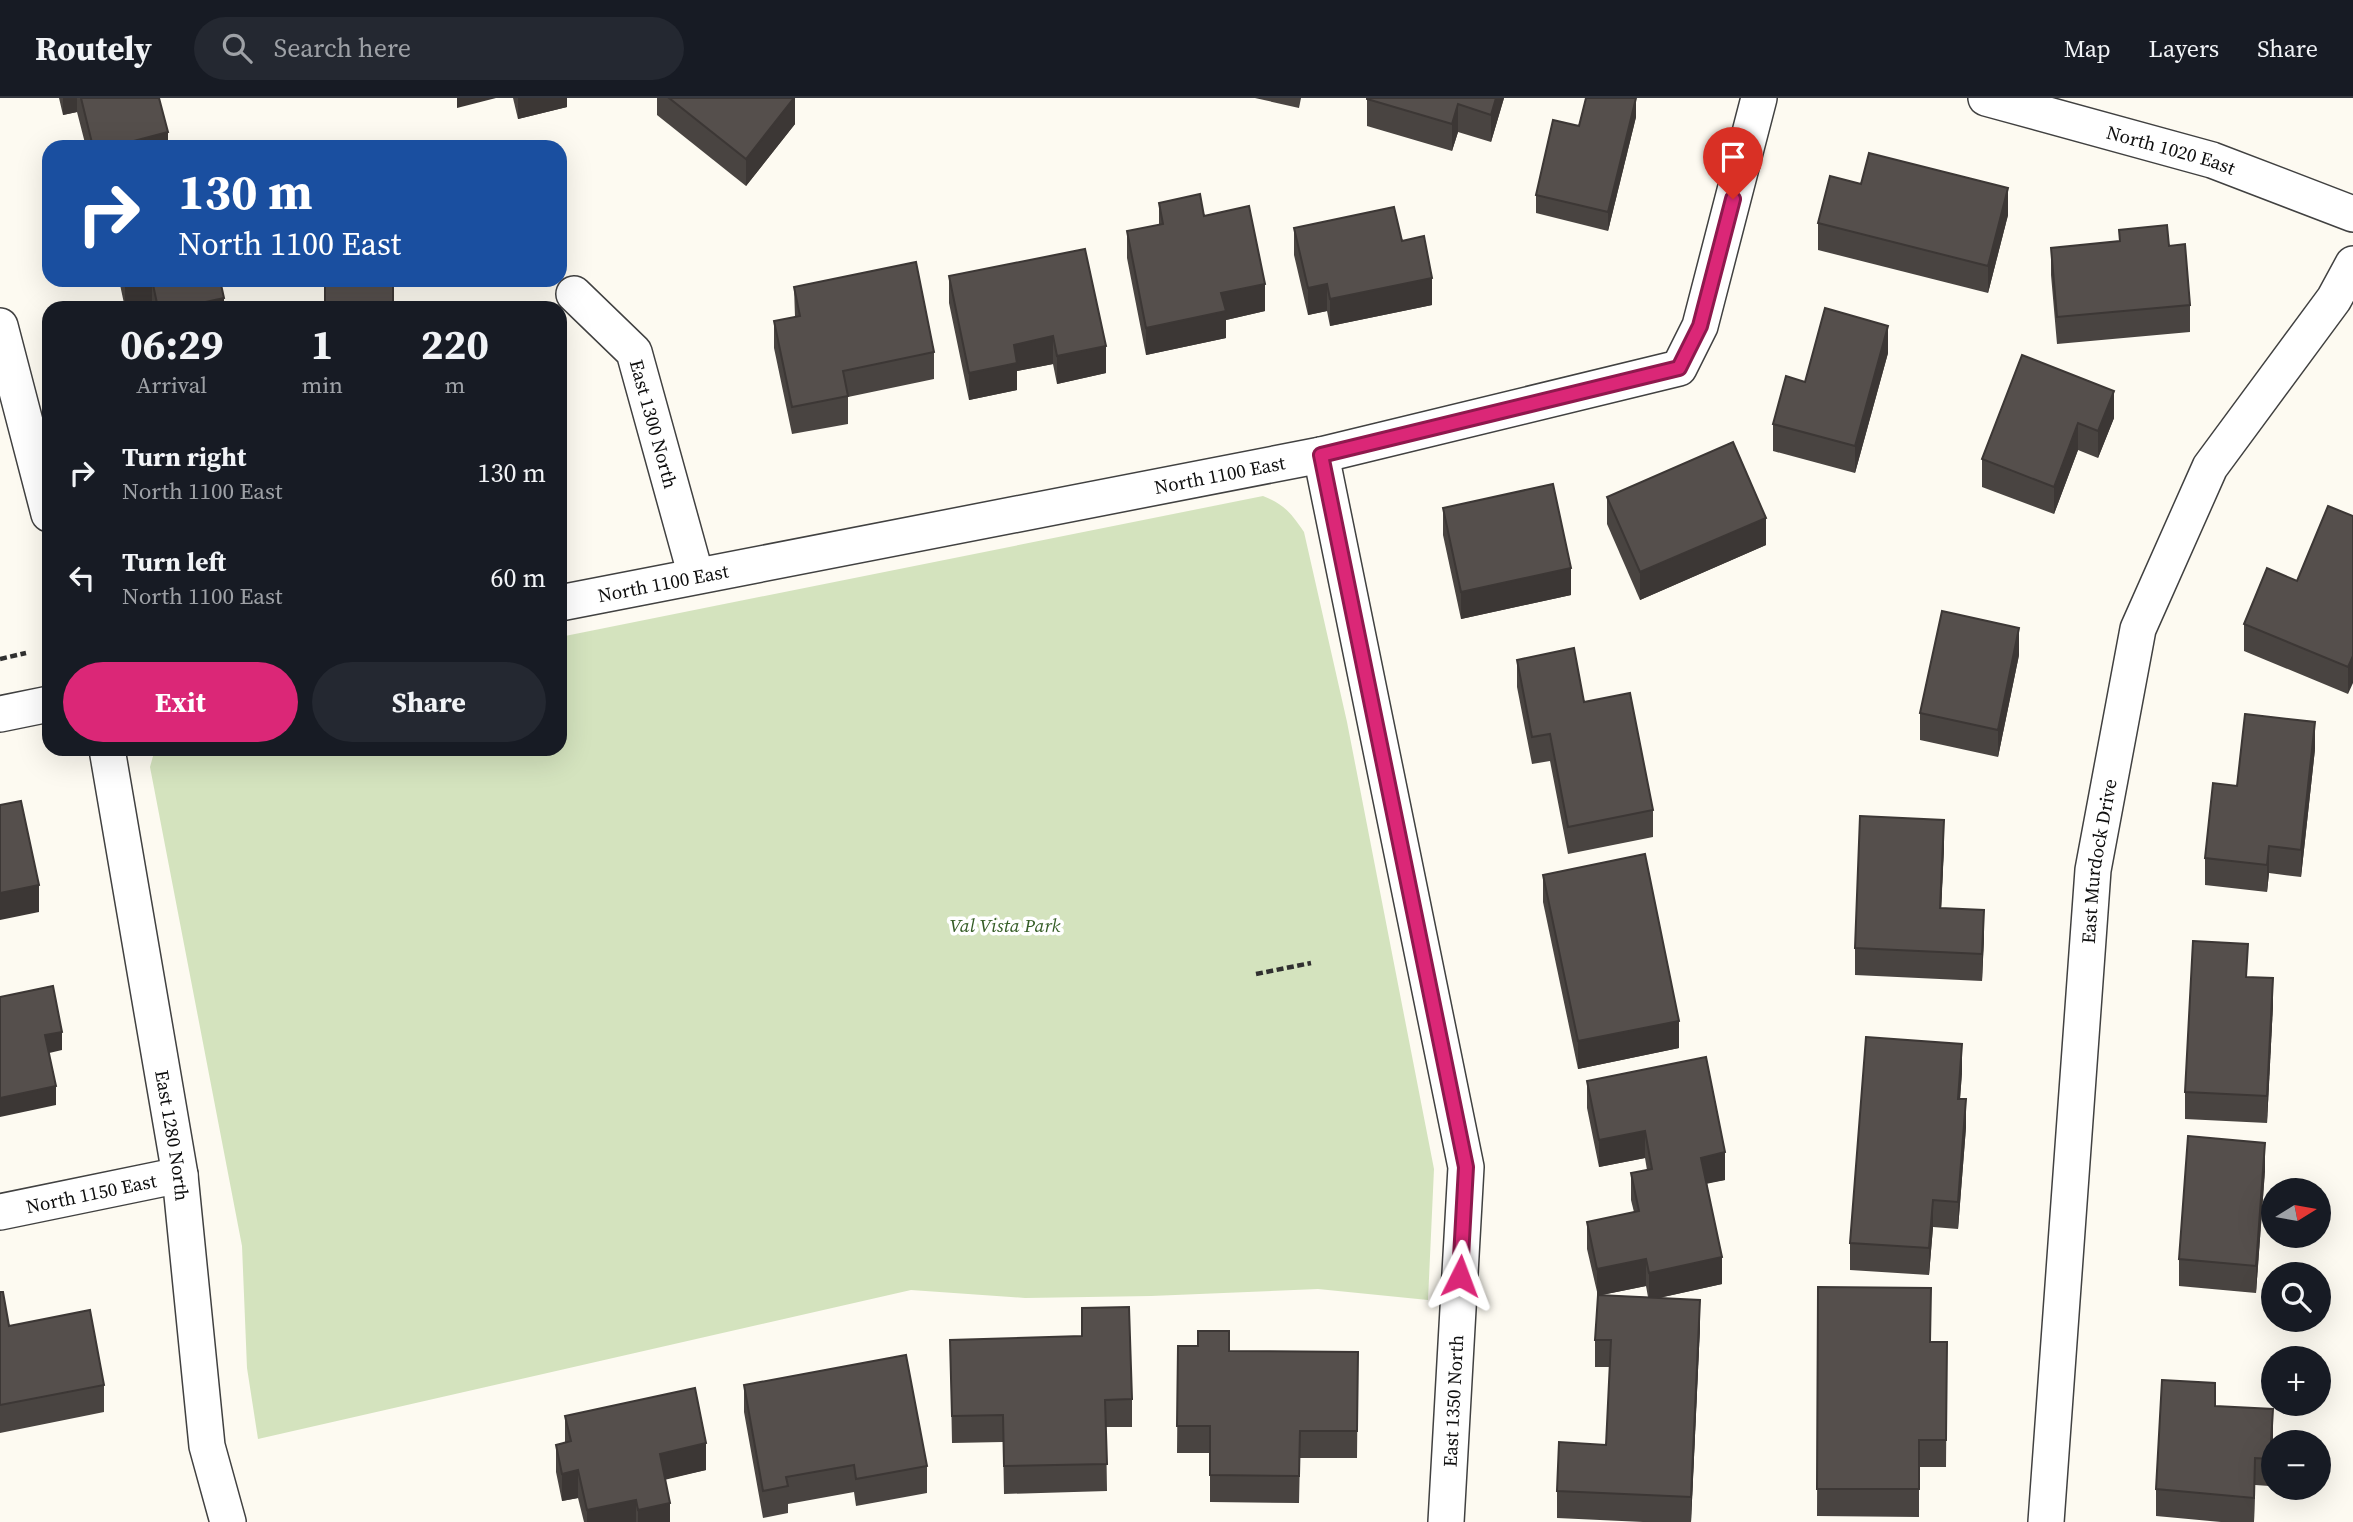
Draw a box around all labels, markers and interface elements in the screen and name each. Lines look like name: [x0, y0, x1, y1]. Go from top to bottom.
search box: [194, 17, 684, 80]
text: Routely: [35, 26, 152, 71]
icon: search: [218, 29, 256, 67]
text: Search here: [274, 30, 411, 66]
text: Map: [2064, 32, 2111, 65]
text: Layers: [2149, 32, 2219, 65]
text: Share: [2257, 32, 2318, 65]
street label: North 1020 East: [2104, 119, 2240, 181]
pin: [1703, 127, 1763, 199]
icon: arrive: [1714, 138, 1752, 176]
text: 130 m: [178, 158, 313, 225]
icon: right: [63, 168, 154, 259]
text: North 1100 East: [178, 222, 401, 266]
text: 06:29: [120, 315, 224, 373]
text: 1: [311, 315, 334, 373]
text: 220: [421, 315, 489, 373]
street label: East 1300 North: [624, 356, 684, 491]
text: Arrival: [136, 369, 207, 401]
text: min: [301, 369, 343, 401]
text: m: [445, 369, 465, 401]
text: Turn right: [122, 439, 246, 475]
street label: North 1100 East: [1152, 449, 1288, 500]
icon: right: [63, 454, 101, 492]
text: 130 m: [478, 455, 546, 491]
text: North 1100 East: [122, 475, 282, 507]
text: Turn left: [122, 544, 226, 580]
street label: North 1100 East: [595, 557, 731, 608]
icon: left: [63, 559, 101, 597]
text: 60 m: [491, 560, 546, 596]
text: North 1100 East: [122, 580, 282, 612]
button: Exit: [63, 662, 298, 742]
button: Share: [312, 662, 546, 742]
street label: East Murdock Drive: [2075, 777, 2123, 945]
park label: Val Vista Park: [949, 912, 1061, 938]
street label: East 1280 North: [149, 1068, 196, 1202]
street label: North 1150 East: [23, 1167, 160, 1219]
north arrow: [2261, 1178, 2331, 1248]
map controls: [2261, 1178, 2331, 1500]
position arrow: [1423, 1239, 1497, 1313]
button: search: [2261, 1262, 2331, 1332]
street label: East 1350 North: [1437, 1334, 1469, 1468]
button: +: [2261, 1346, 2331, 1416]
button: −: [2261, 1430, 2331, 1500]

